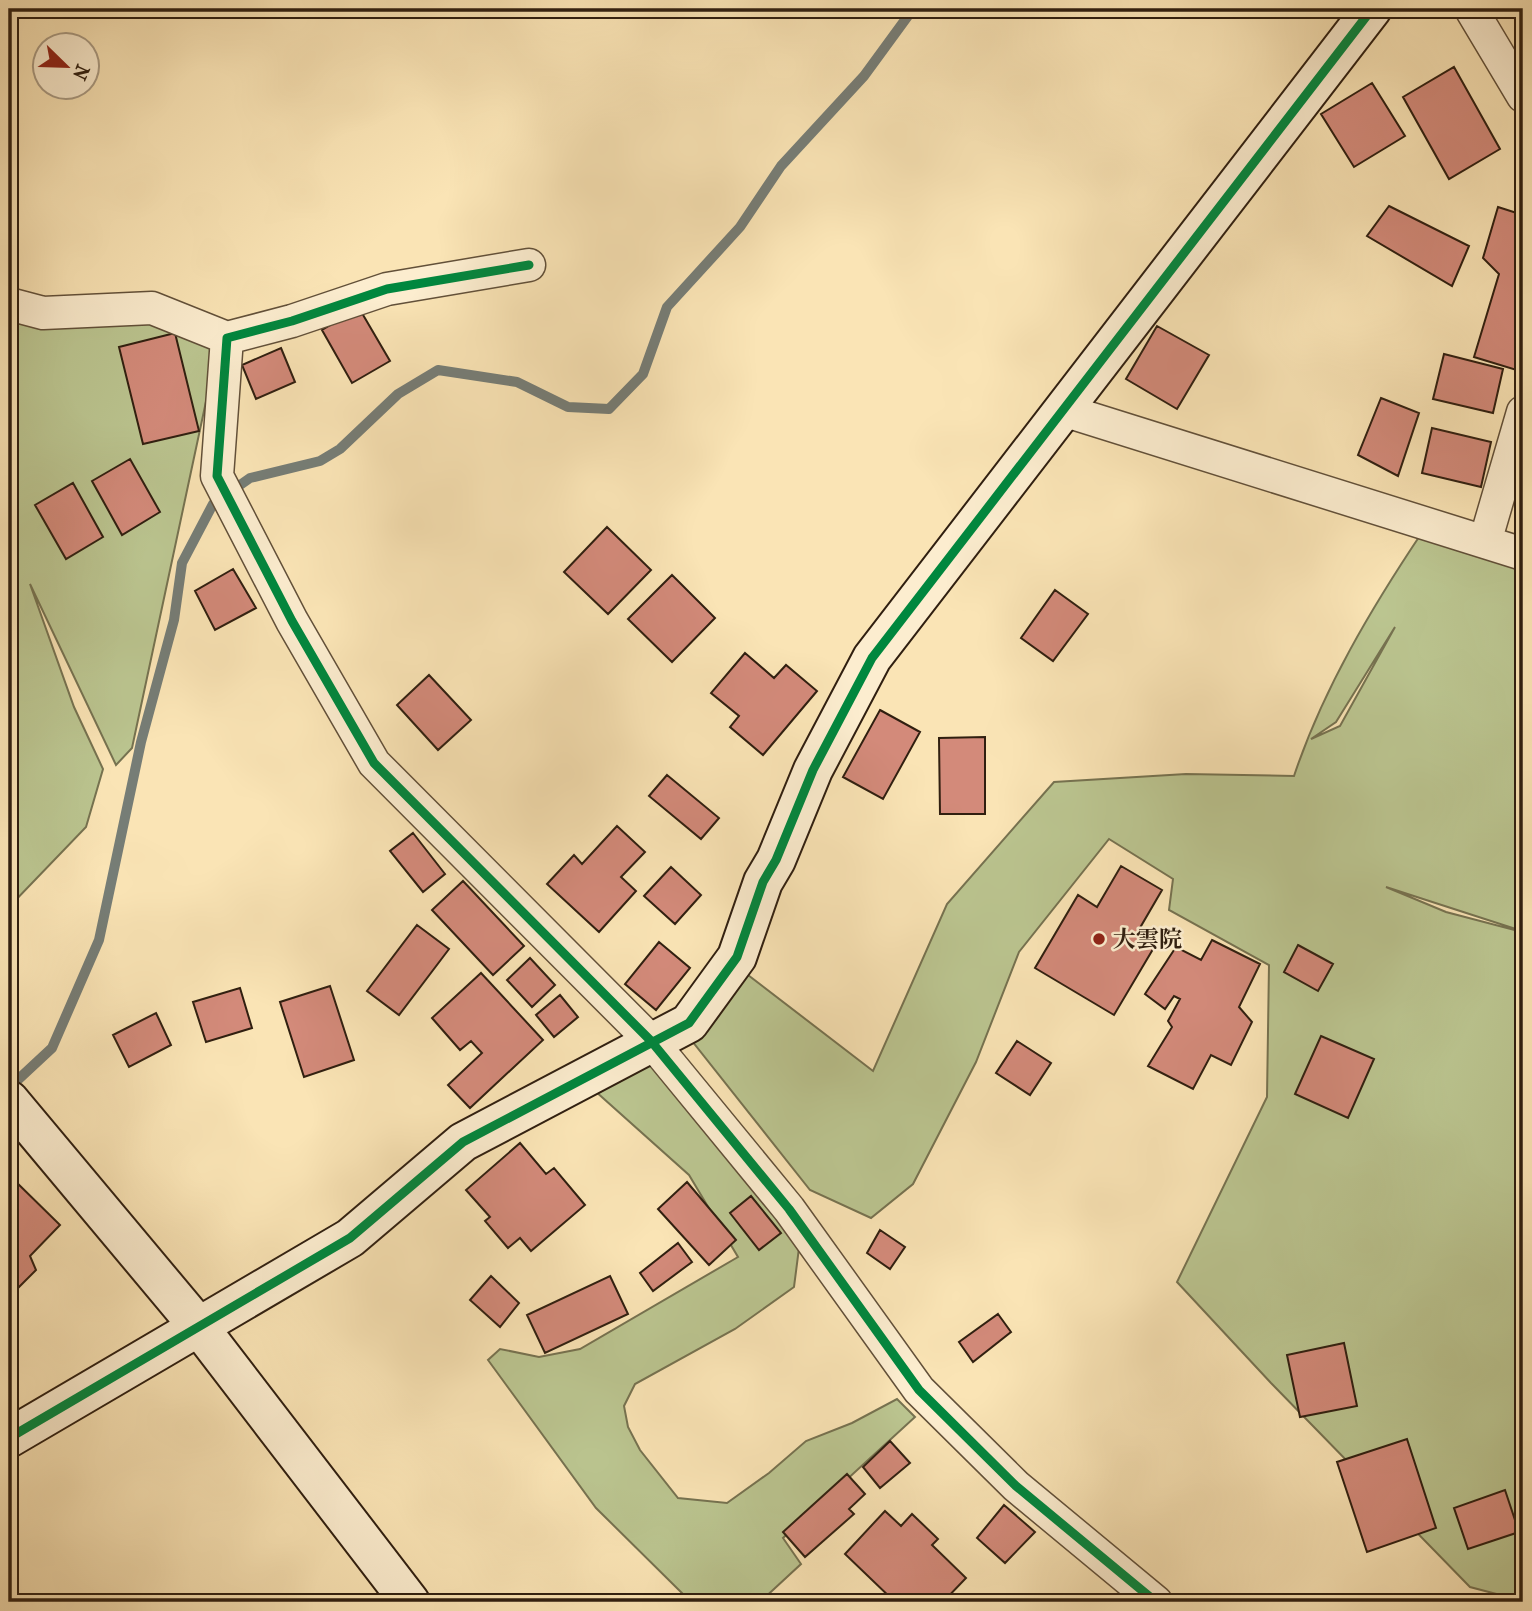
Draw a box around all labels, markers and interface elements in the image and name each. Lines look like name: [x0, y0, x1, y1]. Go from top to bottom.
north arrow: [32, 32, 102, 102]
text: N: [68, 61, 94, 84]
place label: 大雲院: [1113, 926, 1182, 953]
marker: 大雲院: [1091, 931, 1107, 947]

